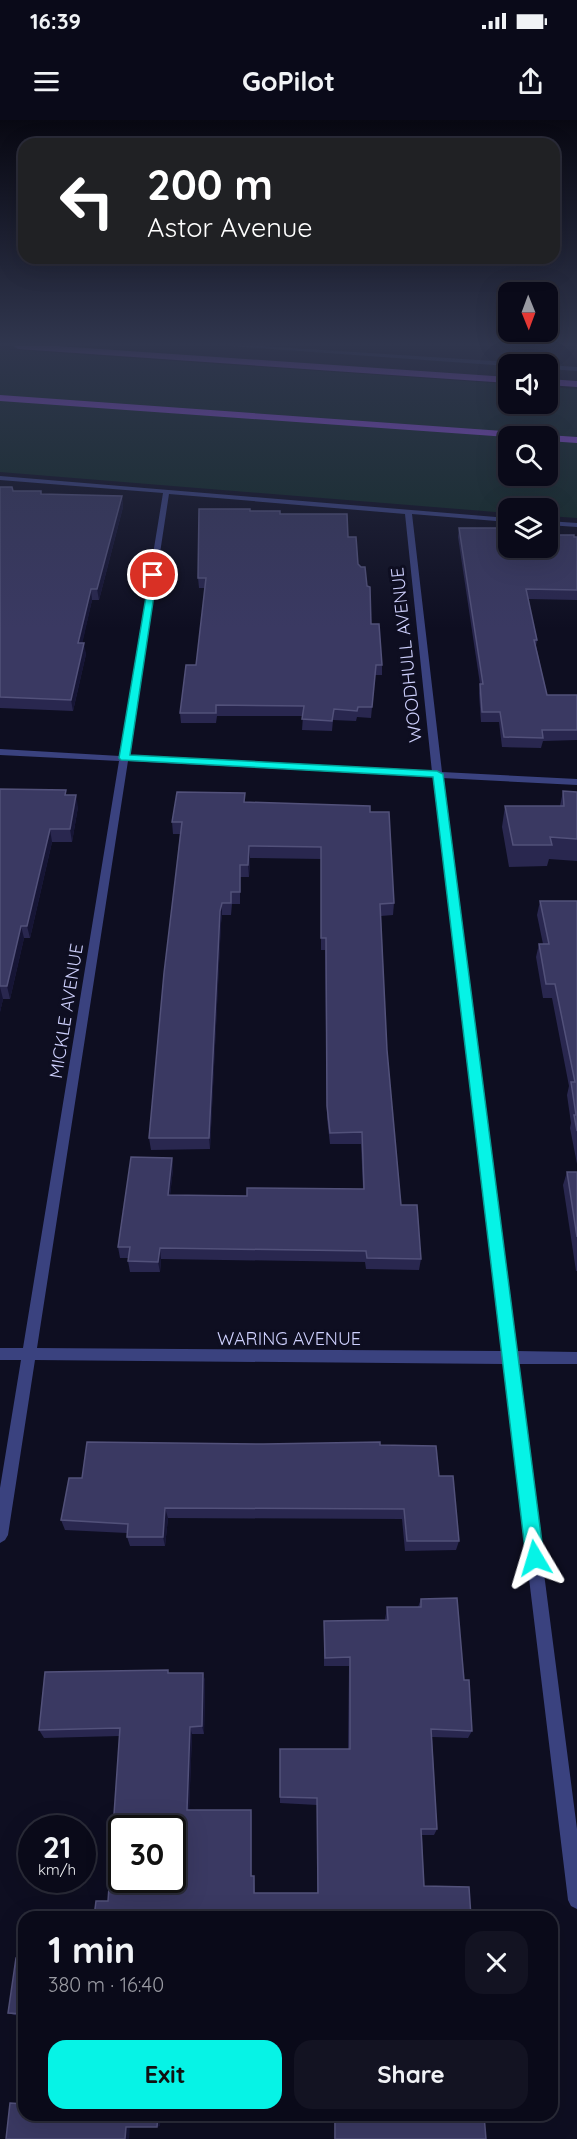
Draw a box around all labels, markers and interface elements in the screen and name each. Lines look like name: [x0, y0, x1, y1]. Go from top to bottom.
text: 16:39: [30, 7, 81, 35]
text: GoPilot: [242, 64, 335, 98]
icon: menu: [30, 65, 63, 98]
icon: share: [514, 65, 547, 98]
text: 200 m: [147, 158, 273, 211]
icon: left: [48, 162, 126, 240]
text: Astor Avenue: [147, 210, 313, 244]
north arrow: [498, 282, 558, 342]
map controls: [498, 282, 558, 558]
button: sound: [498, 354, 558, 414]
button: search: [498, 426, 558, 486]
button: layers: [498, 498, 558, 558]
pin: [127, 549, 178, 600]
icon: arrive: [136, 558, 169, 591]
street label: WOODHULL AVENUE: [385, 566, 427, 744]
street label: MICKLE AVENUE: [44, 942, 88, 1080]
street label: WARING AVENUE: [217, 1327, 361, 1350]
position arrow: [503, 1526, 567, 1590]
speed limit sign: 30: [108, 1815, 186, 1893]
text: 21: [43, 1828, 71, 1866]
text: km/h: [38, 1860, 76, 1879]
text: 1 min: [48, 1927, 135, 1972]
button: close: [465, 1931, 528, 1994]
text: 380 m · 16:40: [48, 1972, 164, 1997]
button: Exit: [48, 2040, 282, 2109]
button: Share: [294, 2040, 528, 2109]

